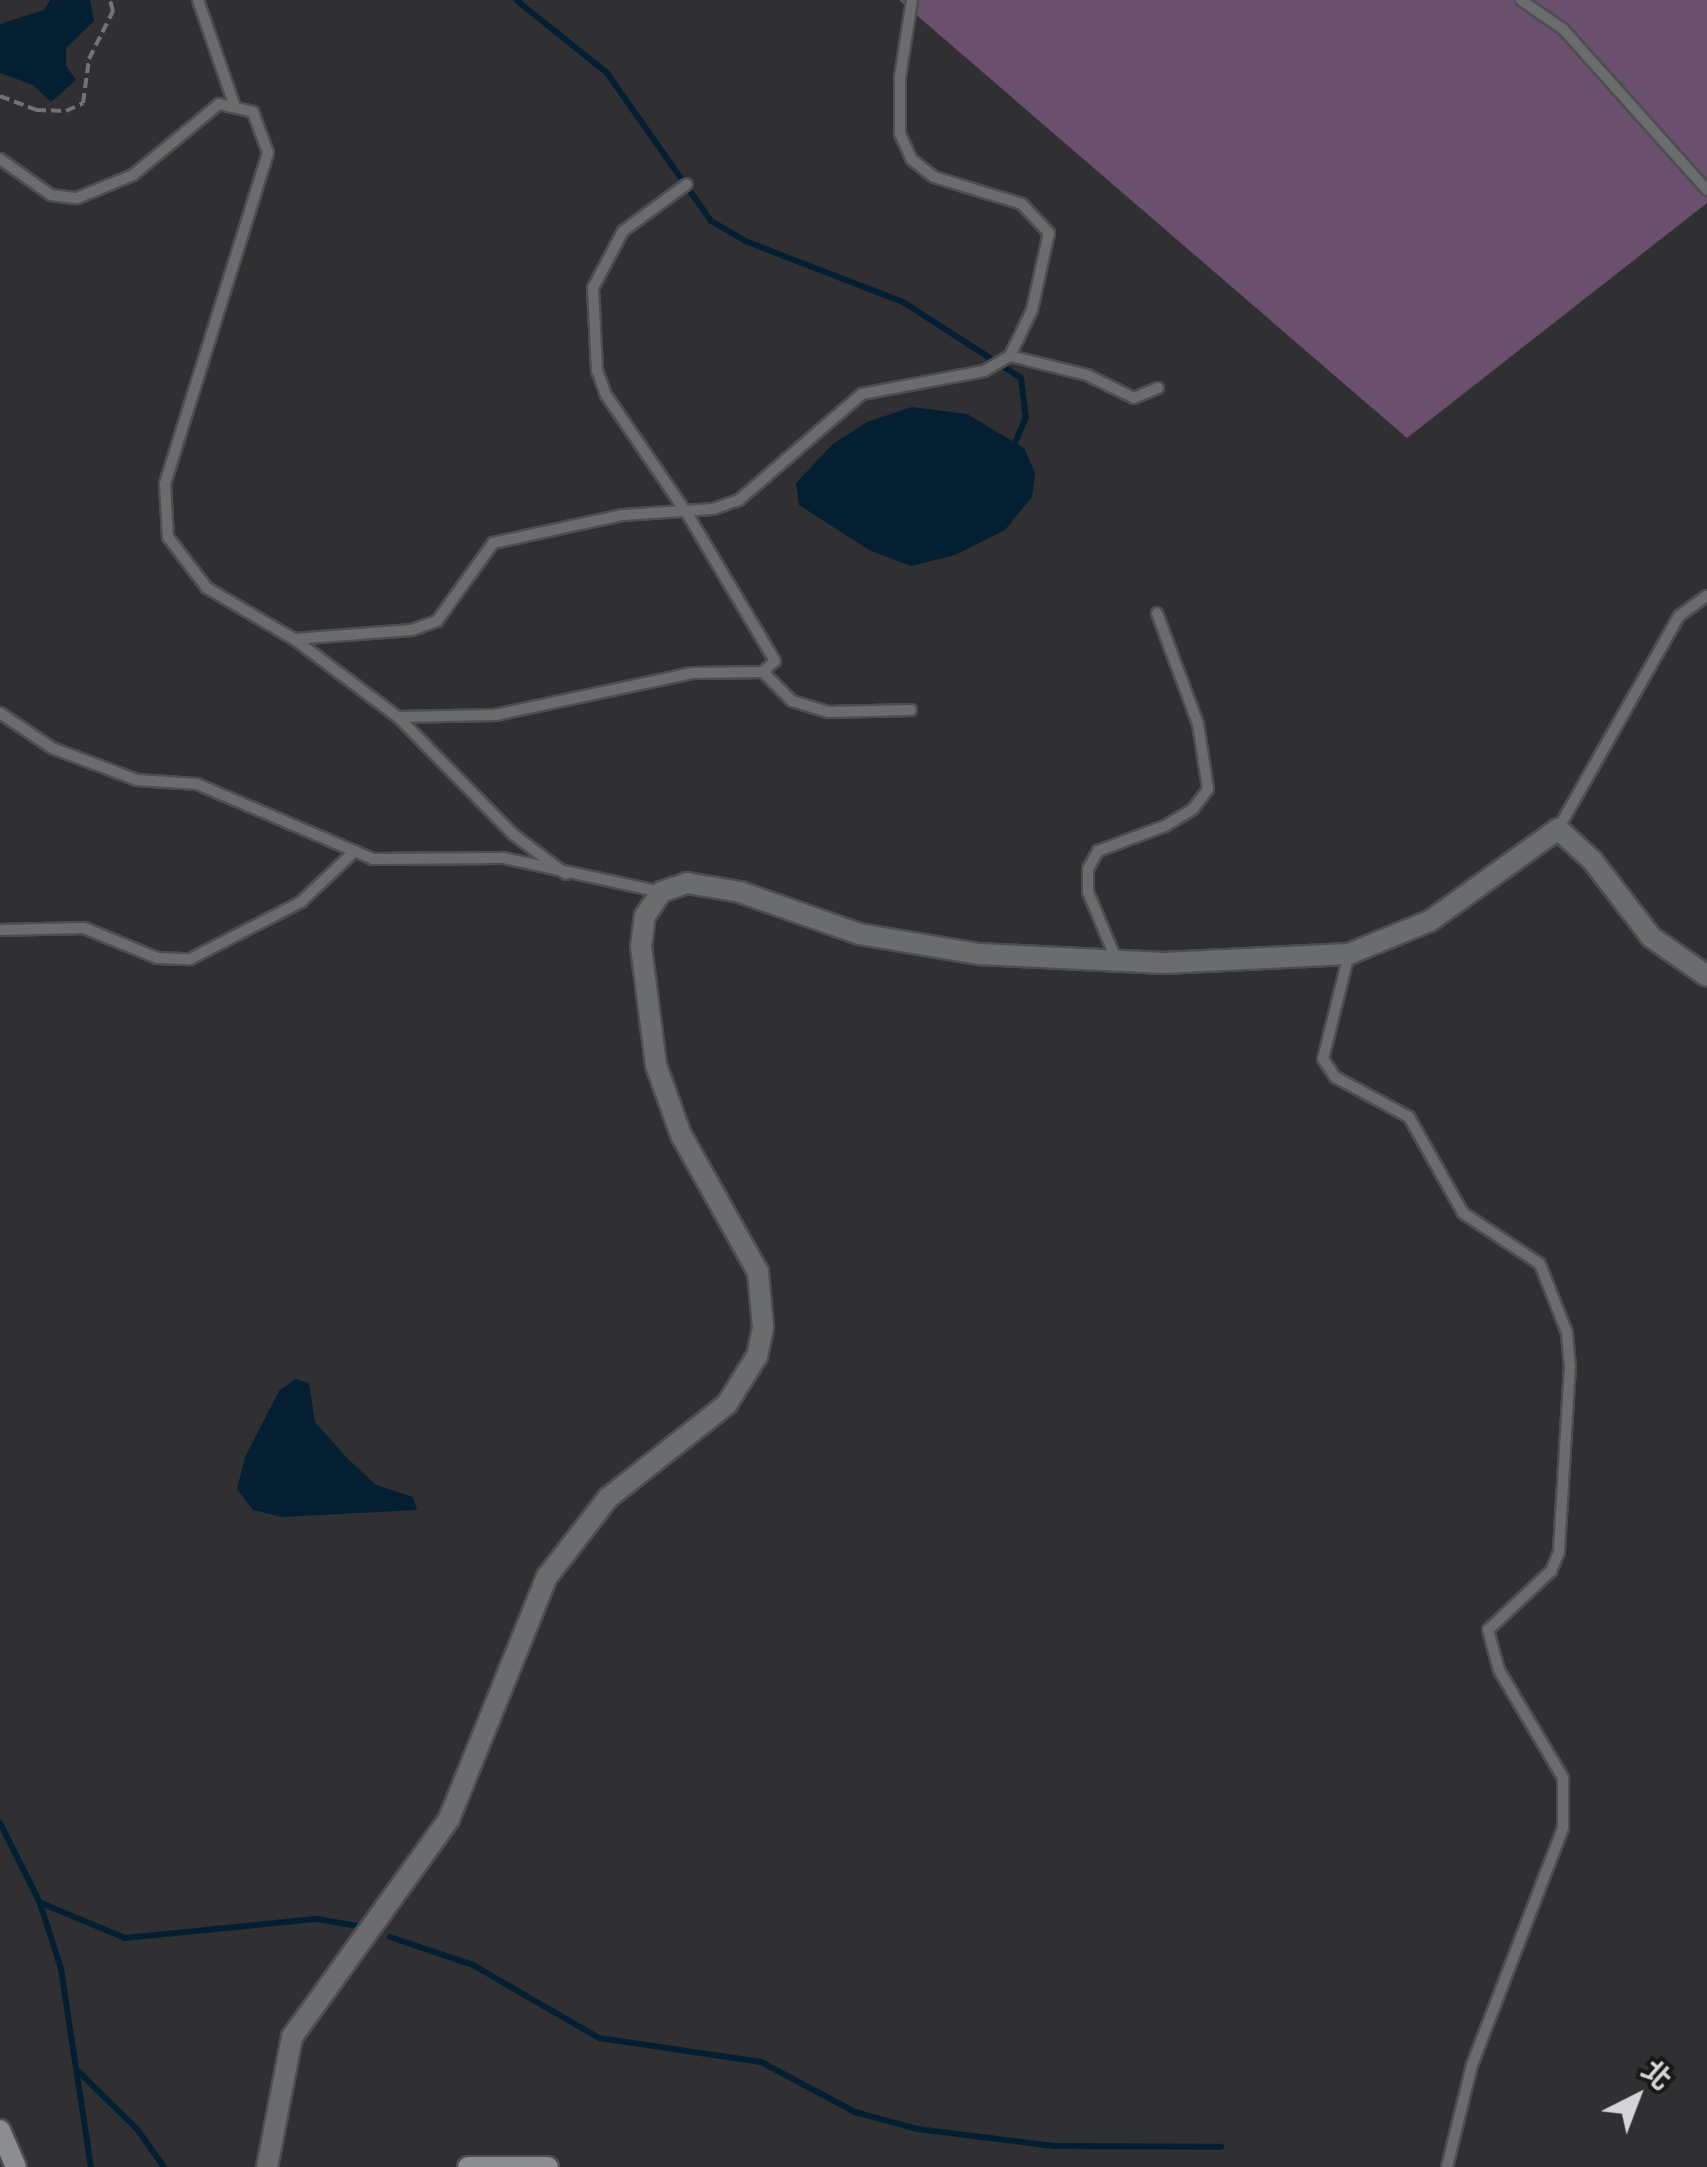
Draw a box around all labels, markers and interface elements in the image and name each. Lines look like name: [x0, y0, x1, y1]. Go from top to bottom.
north arrow: [1587, 2047, 1687, 2147]
text: 北: [1635, 2051, 1680, 2097]

